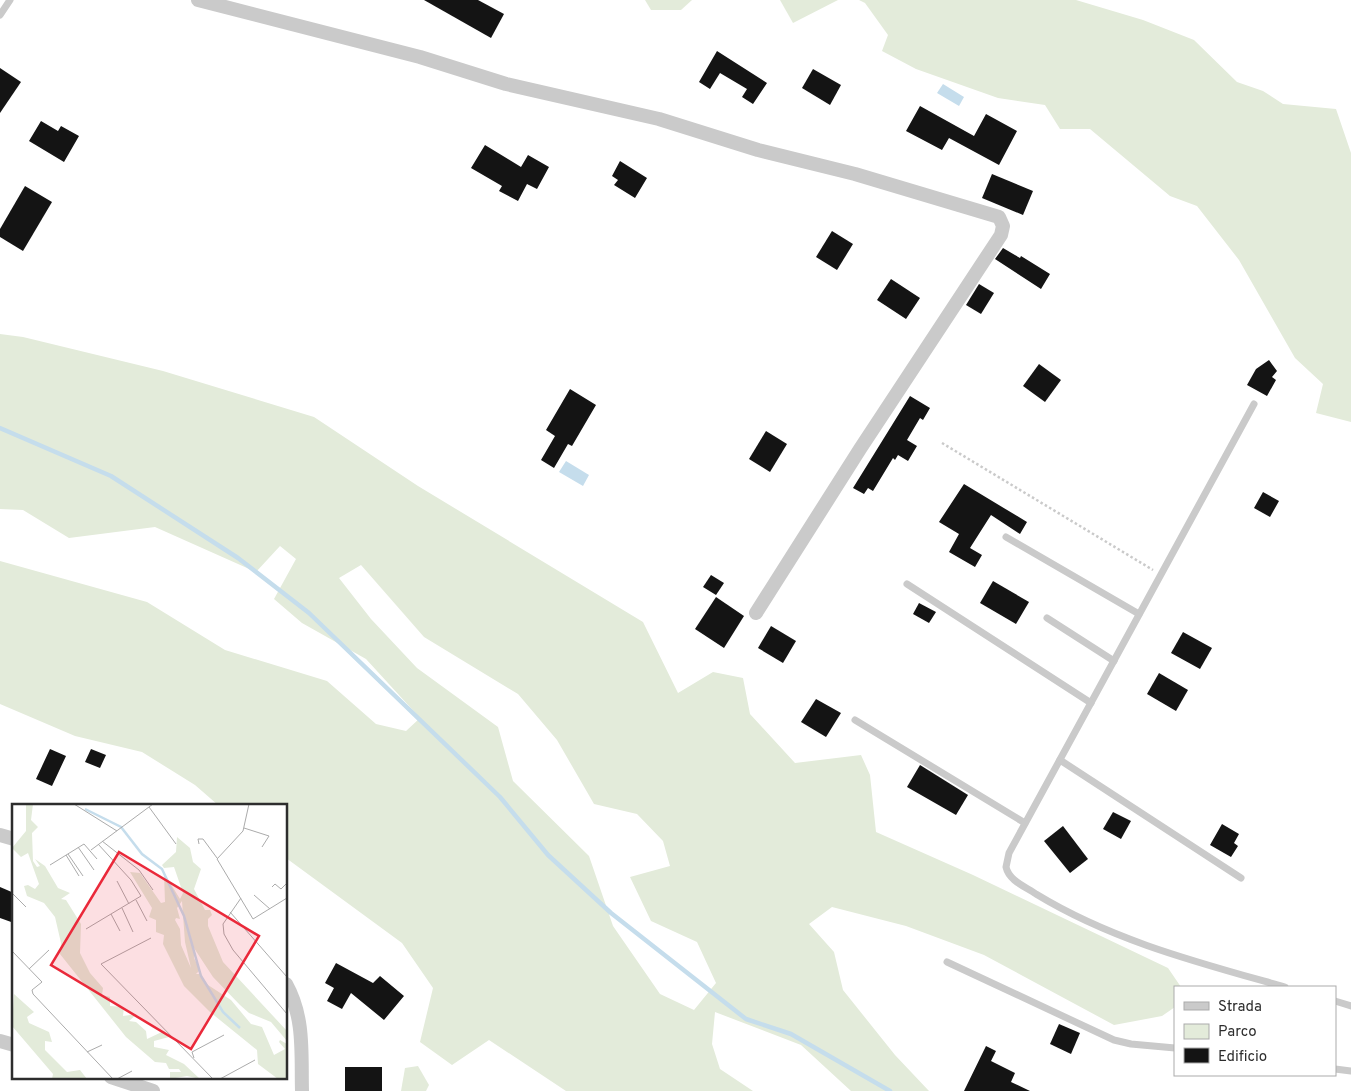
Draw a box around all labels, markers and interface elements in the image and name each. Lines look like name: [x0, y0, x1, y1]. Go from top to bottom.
inset map: [12, 804, 288, 1078]
legend: [1174, 986, 1336, 1076]
text: Strada: [1218, 998, 1262, 1017]
text: Parco: [1218, 1023, 1257, 1042]
text: Edificio: [1218, 1048, 1267, 1067]

